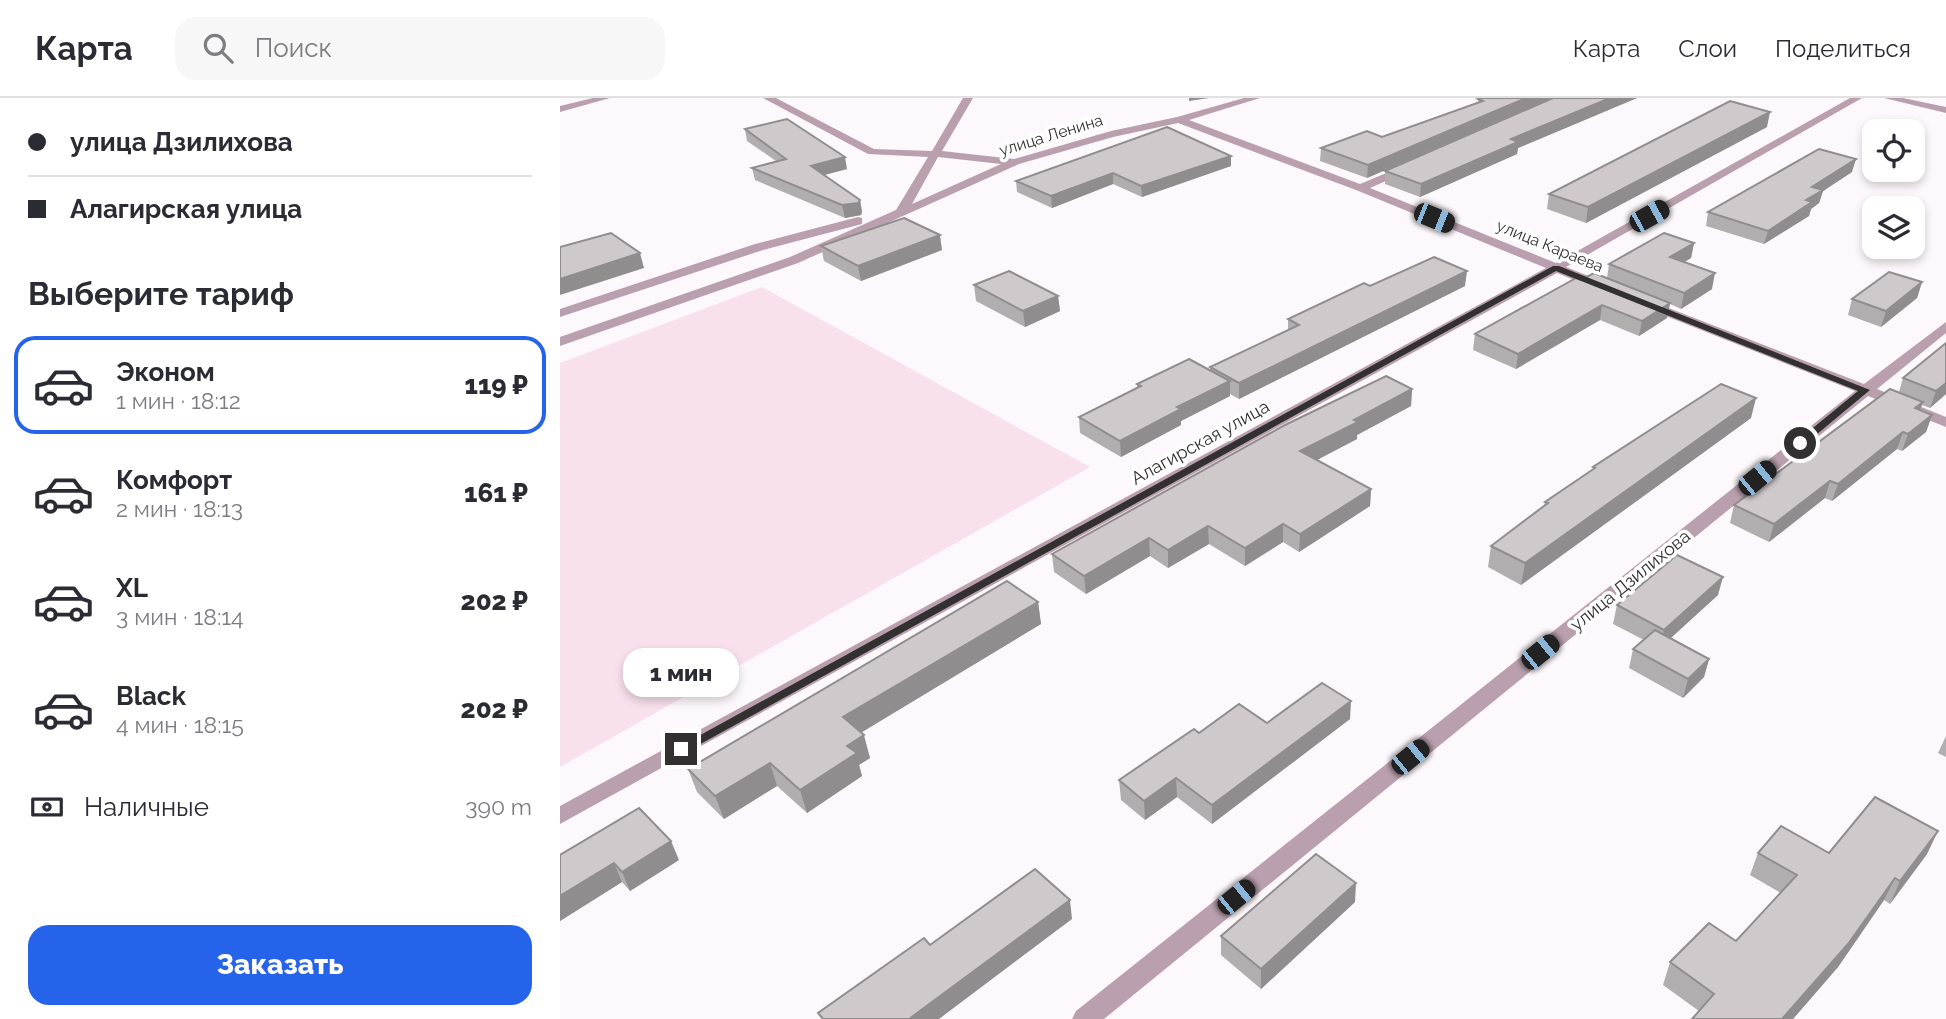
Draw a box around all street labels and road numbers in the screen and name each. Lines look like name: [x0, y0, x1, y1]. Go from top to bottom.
street label: улица Ленина: [997, 110, 1105, 160]
street label: улица Караева: [1494, 216, 1606, 276]
street label: Алагирская улица: [1127, 395, 1273, 489]
street label: улица Дзилихова: [1566, 525, 1694, 635]

